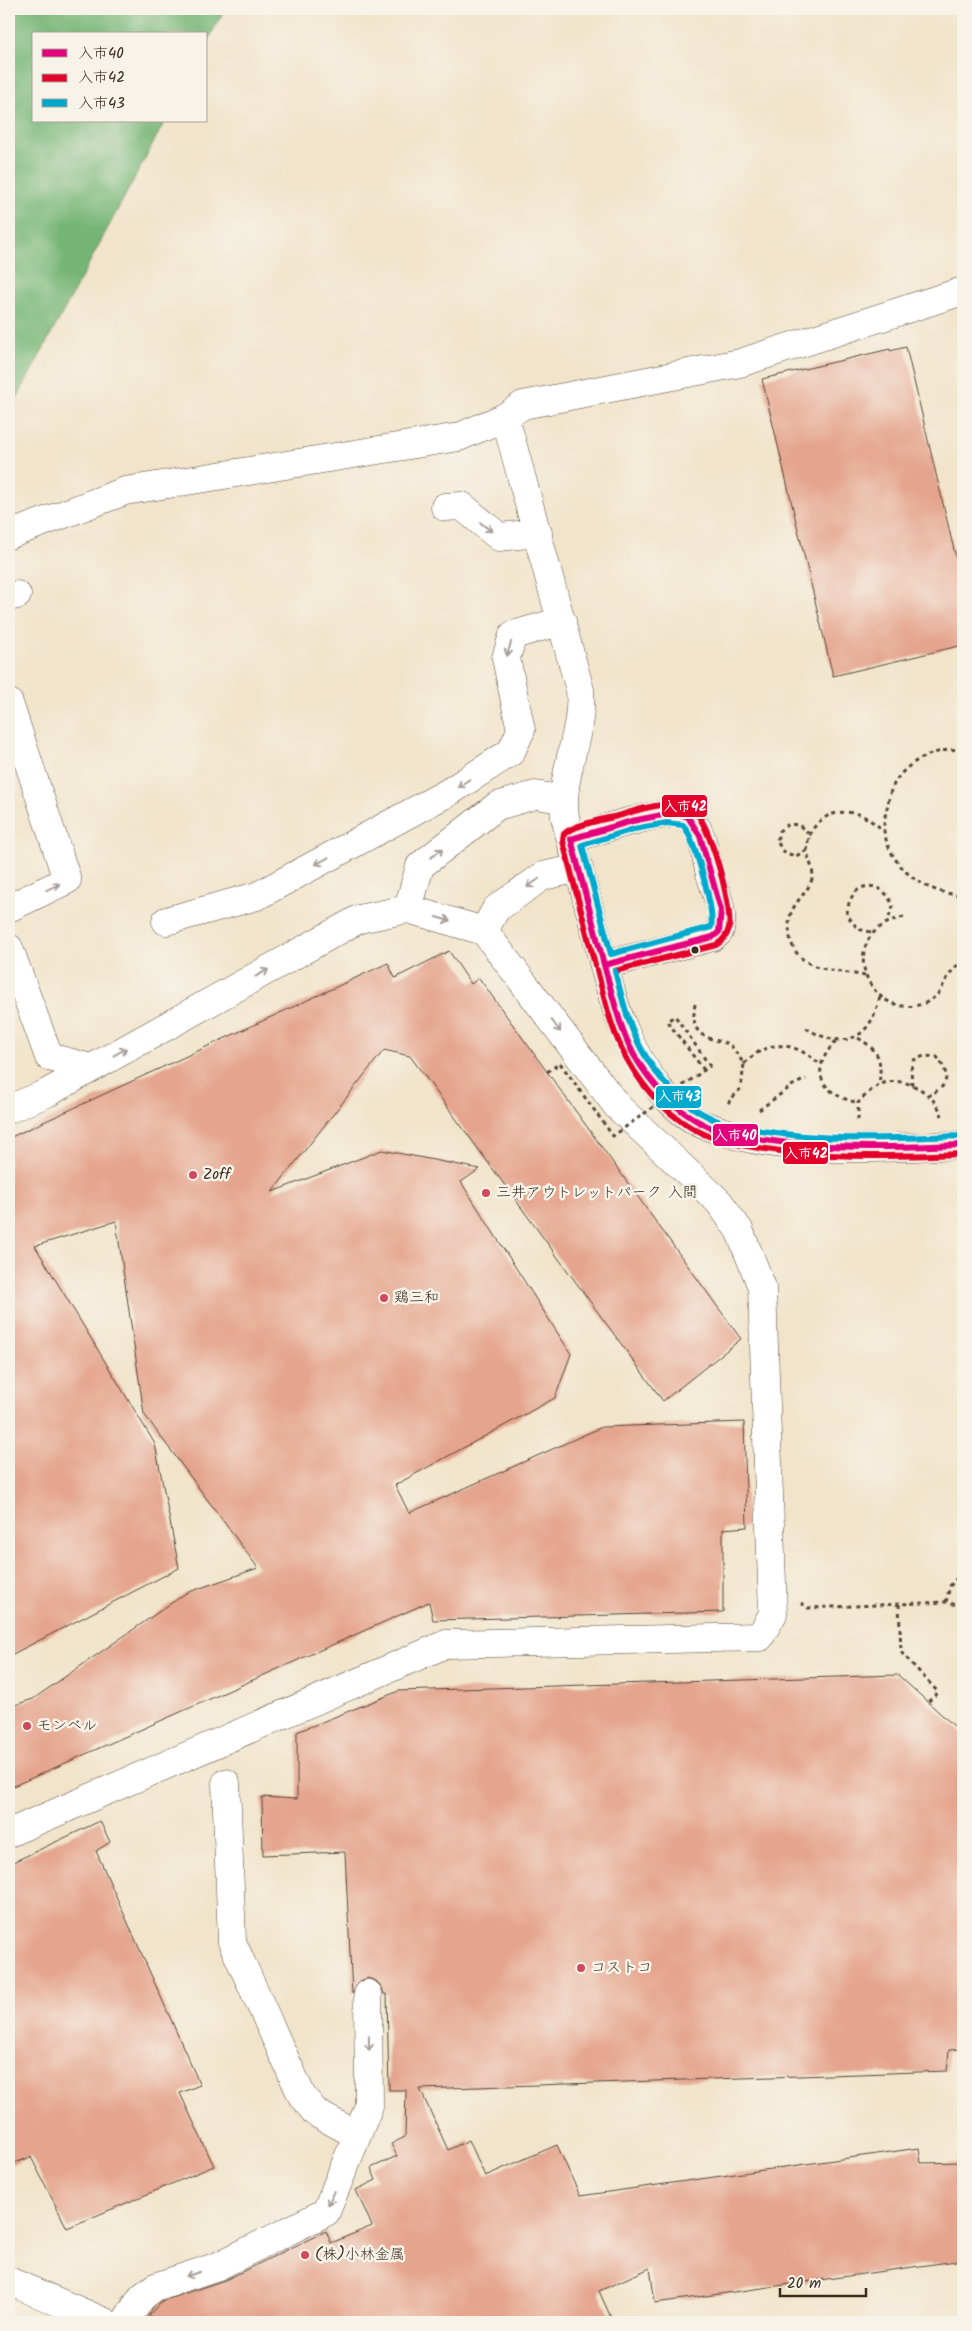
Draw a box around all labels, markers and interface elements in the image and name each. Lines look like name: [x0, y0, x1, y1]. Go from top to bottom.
legend: [32, 32, 208, 122]
text: 入市40: [78, 42, 124, 66]
text: 入市42: [78, 66, 125, 90]
text: 入市43: [78, 92, 125, 116]
one-way arrow: [479, 522, 492, 533]
one-way arrow: [503, 641, 513, 657]
one-way arrow: [457, 777, 471, 788]
line badge: 入市42: [661, 794, 708, 818]
text: 入市42: [663, 796, 707, 818]
one-way arrow: [431, 847, 444, 858]
one-way arrow: [315, 857, 330, 866]
one-way arrow: [527, 877, 540, 888]
one-way arrow: [45, 882, 60, 891]
one-way arrow: [435, 914, 451, 924]
unlabelled marker: [690, 945, 700, 955]
one-way arrow: [254, 968, 269, 977]
one-way arrow: [551, 1019, 562, 1032]
one-way arrow: [112, 1047, 127, 1056]
line badge: 入市43: [655, 1085, 702, 1109]
text: 入市43: [657, 1086, 701, 1108]
line badge: 入市40: [712, 1123, 759, 1147]
text: 入市40: [714, 1125, 757, 1147]
line badge: 入市42: [782, 1141, 829, 1165]
text: 入市42: [784, 1143, 828, 1165]
place label: Zoff: [203, 1163, 232, 1187]
marker: Zoff: [187, 1169, 199, 1181]
place label: 三井アウトレットパーク 入間: [496, 1181, 698, 1205]
marker: 三井アウトレットパーク 入間: [480, 1187, 492, 1199]
place label: 鶏三和: [394, 1286, 439, 1310]
marker: 鶏三和: [378, 1292, 390, 1304]
place label: モンベル: [37, 1714, 97, 1738]
marker: モンベル: [21, 1720, 33, 1732]
place label: コストコ: [591, 1956, 652, 1980]
marker: コストコ: [575, 1962, 587, 1974]
one-way arrow: [364, 2034, 373, 2050]
one-way arrow: [326, 2190, 335, 2205]
place label: (株)小林金属: [315, 2243, 405, 2267]
marker: (株)小林金属: [299, 2249, 311, 2261]
scale bar: [780, 2266, 866, 2298]
one-way arrow: [185, 2270, 201, 2280]
text: 20 m: [787, 2272, 821, 2296]

